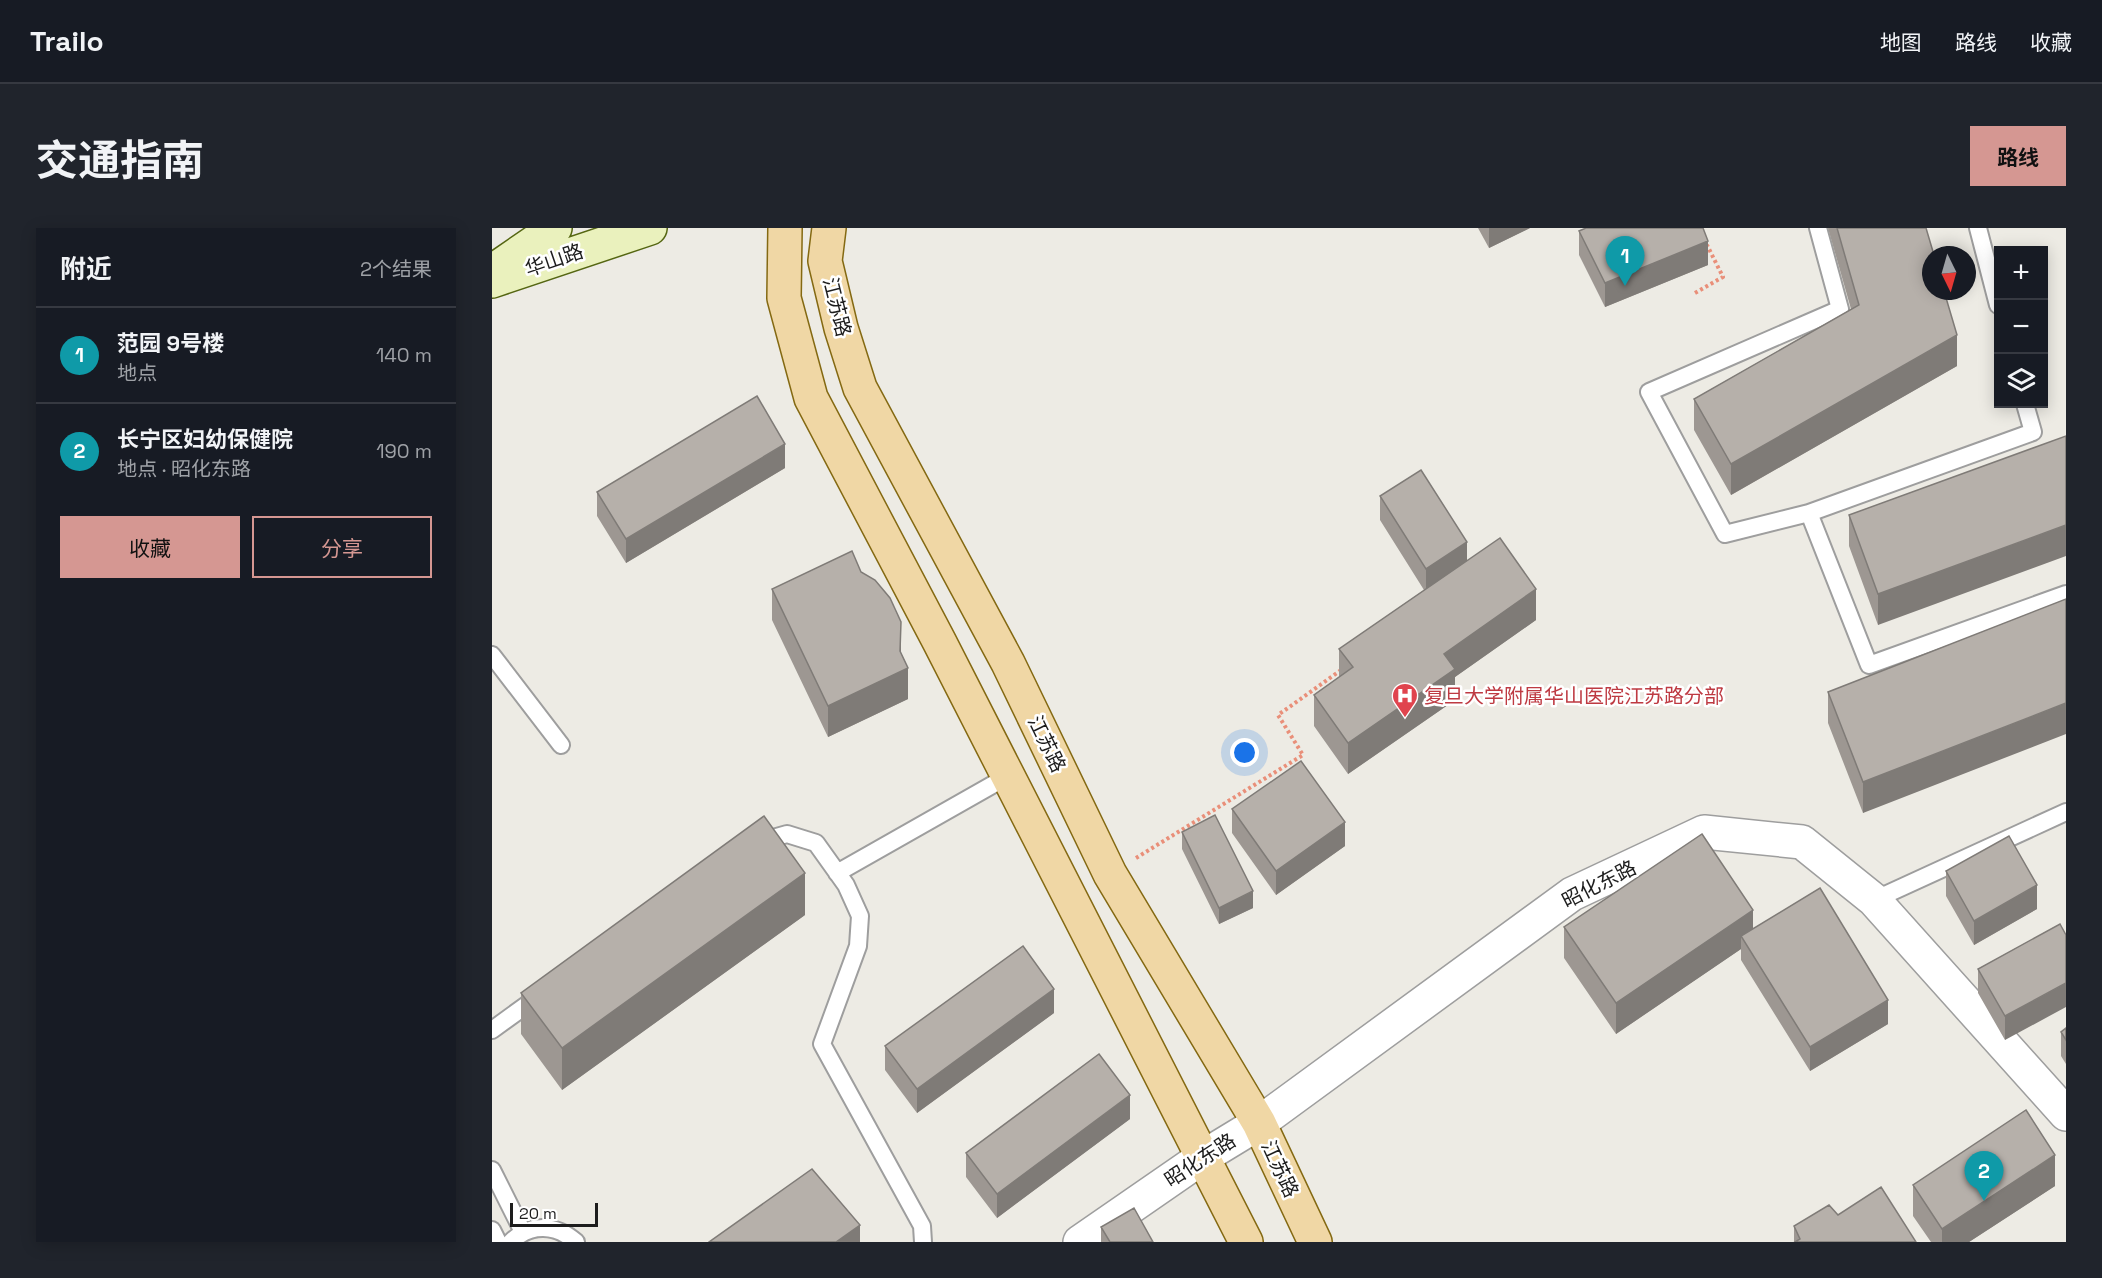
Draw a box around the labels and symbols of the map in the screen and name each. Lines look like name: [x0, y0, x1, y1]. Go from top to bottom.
pin: 1: [1606, 236, 1644, 286]
street label: 华山路: [521, 238, 587, 282]
north arrow: [1922, 246, 1976, 300]
street label: 江苏路: [817, 275, 857, 339]
hospital icon: 复旦大学附属华山医院江苏路分部: [1390, 681, 1420, 719]
place label: 复旦大学附属华山医院江苏路分部: [1424, 683, 1724, 709]
street label: 江苏路: [1022, 711, 1072, 777]
your location: [1230, 738, 1259, 767]
street label: 昭化东路: [1557, 854, 1641, 914]
street label: 昭化东路: [1159, 1127, 1241, 1193]
street label: 江苏路: [1256, 1136, 1304, 1202]
pin: 2: [1964, 1152, 2004, 1201]
scale bar: [510, 1200, 598, 1228]

